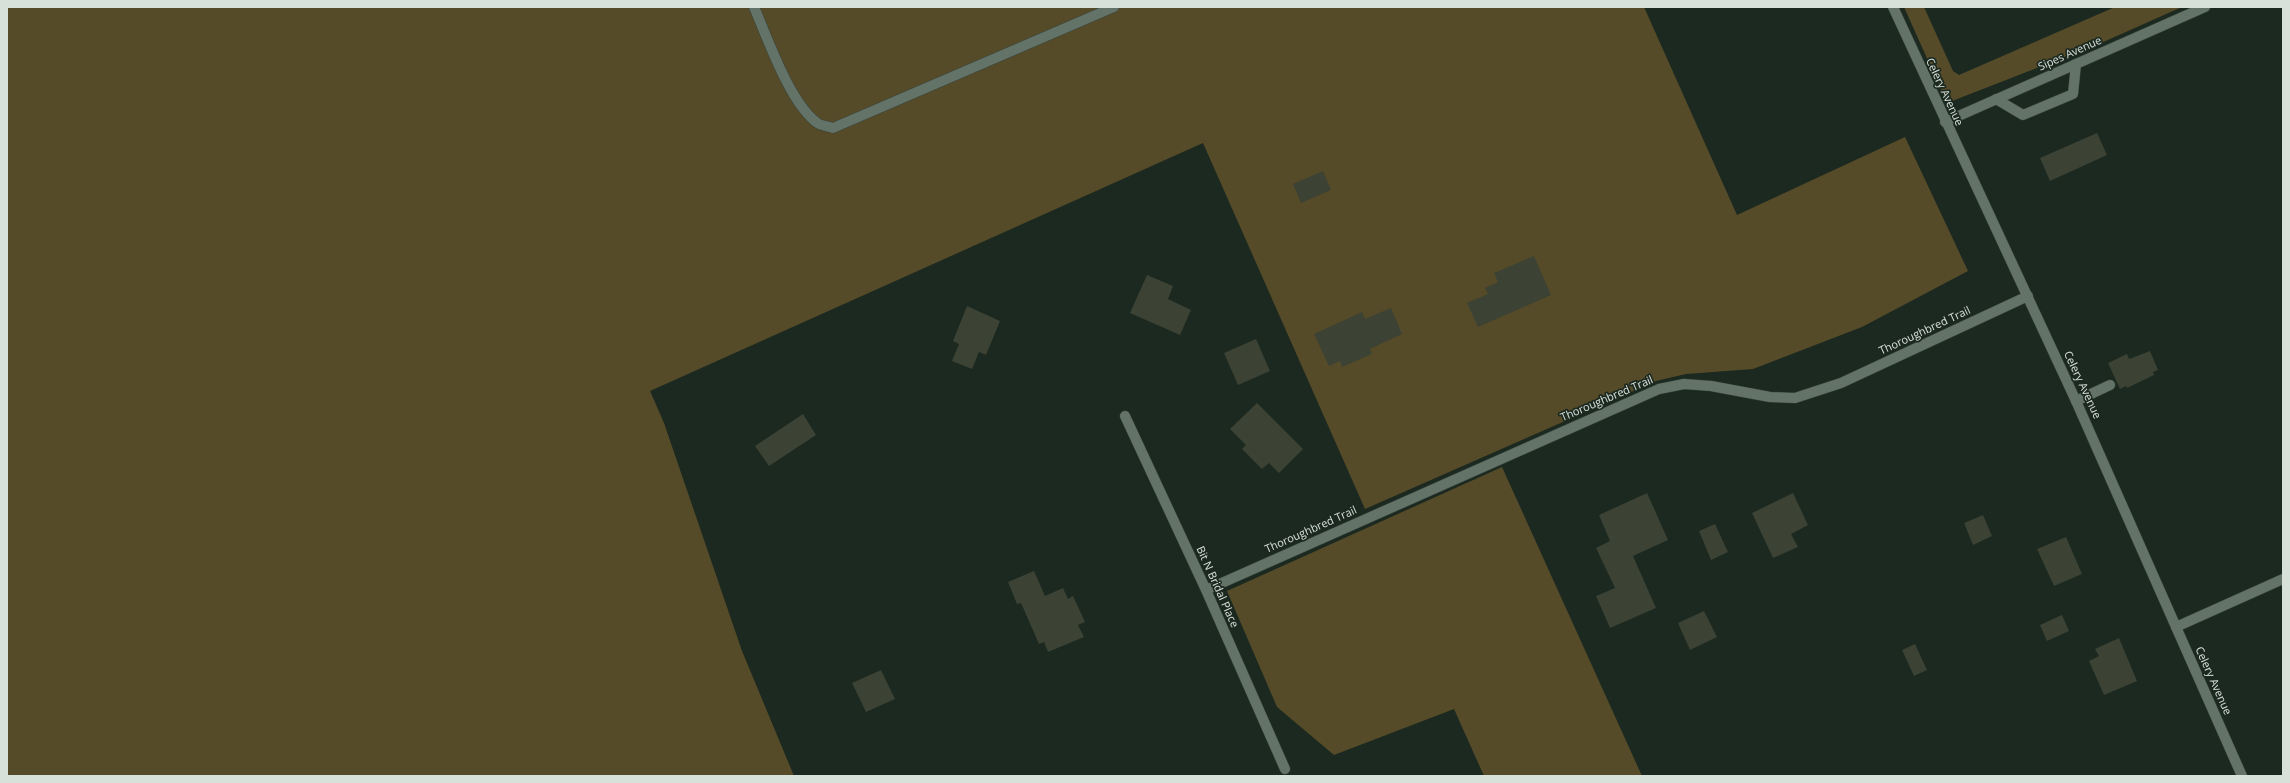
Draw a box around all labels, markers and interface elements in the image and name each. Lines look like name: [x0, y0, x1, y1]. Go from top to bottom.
street label: Sipes Avenue: [2036, 34, 2104, 74]
street label: Celery Avenue: [1923, 56, 1965, 128]
street label: Thoroughbred Trail: [1877, 304, 1973, 358]
street label: Celery Avenue: [2061, 349, 2103, 421]
street label: Thoroughbred Trail: [1559, 374, 1655, 424]
street label: Thoroughbred Trail: [1263, 504, 1359, 556]
street label: Bit N Bridal Place: [1193, 544, 1241, 630]
street label: Celery Avenue: [2192, 645, 2234, 717]

